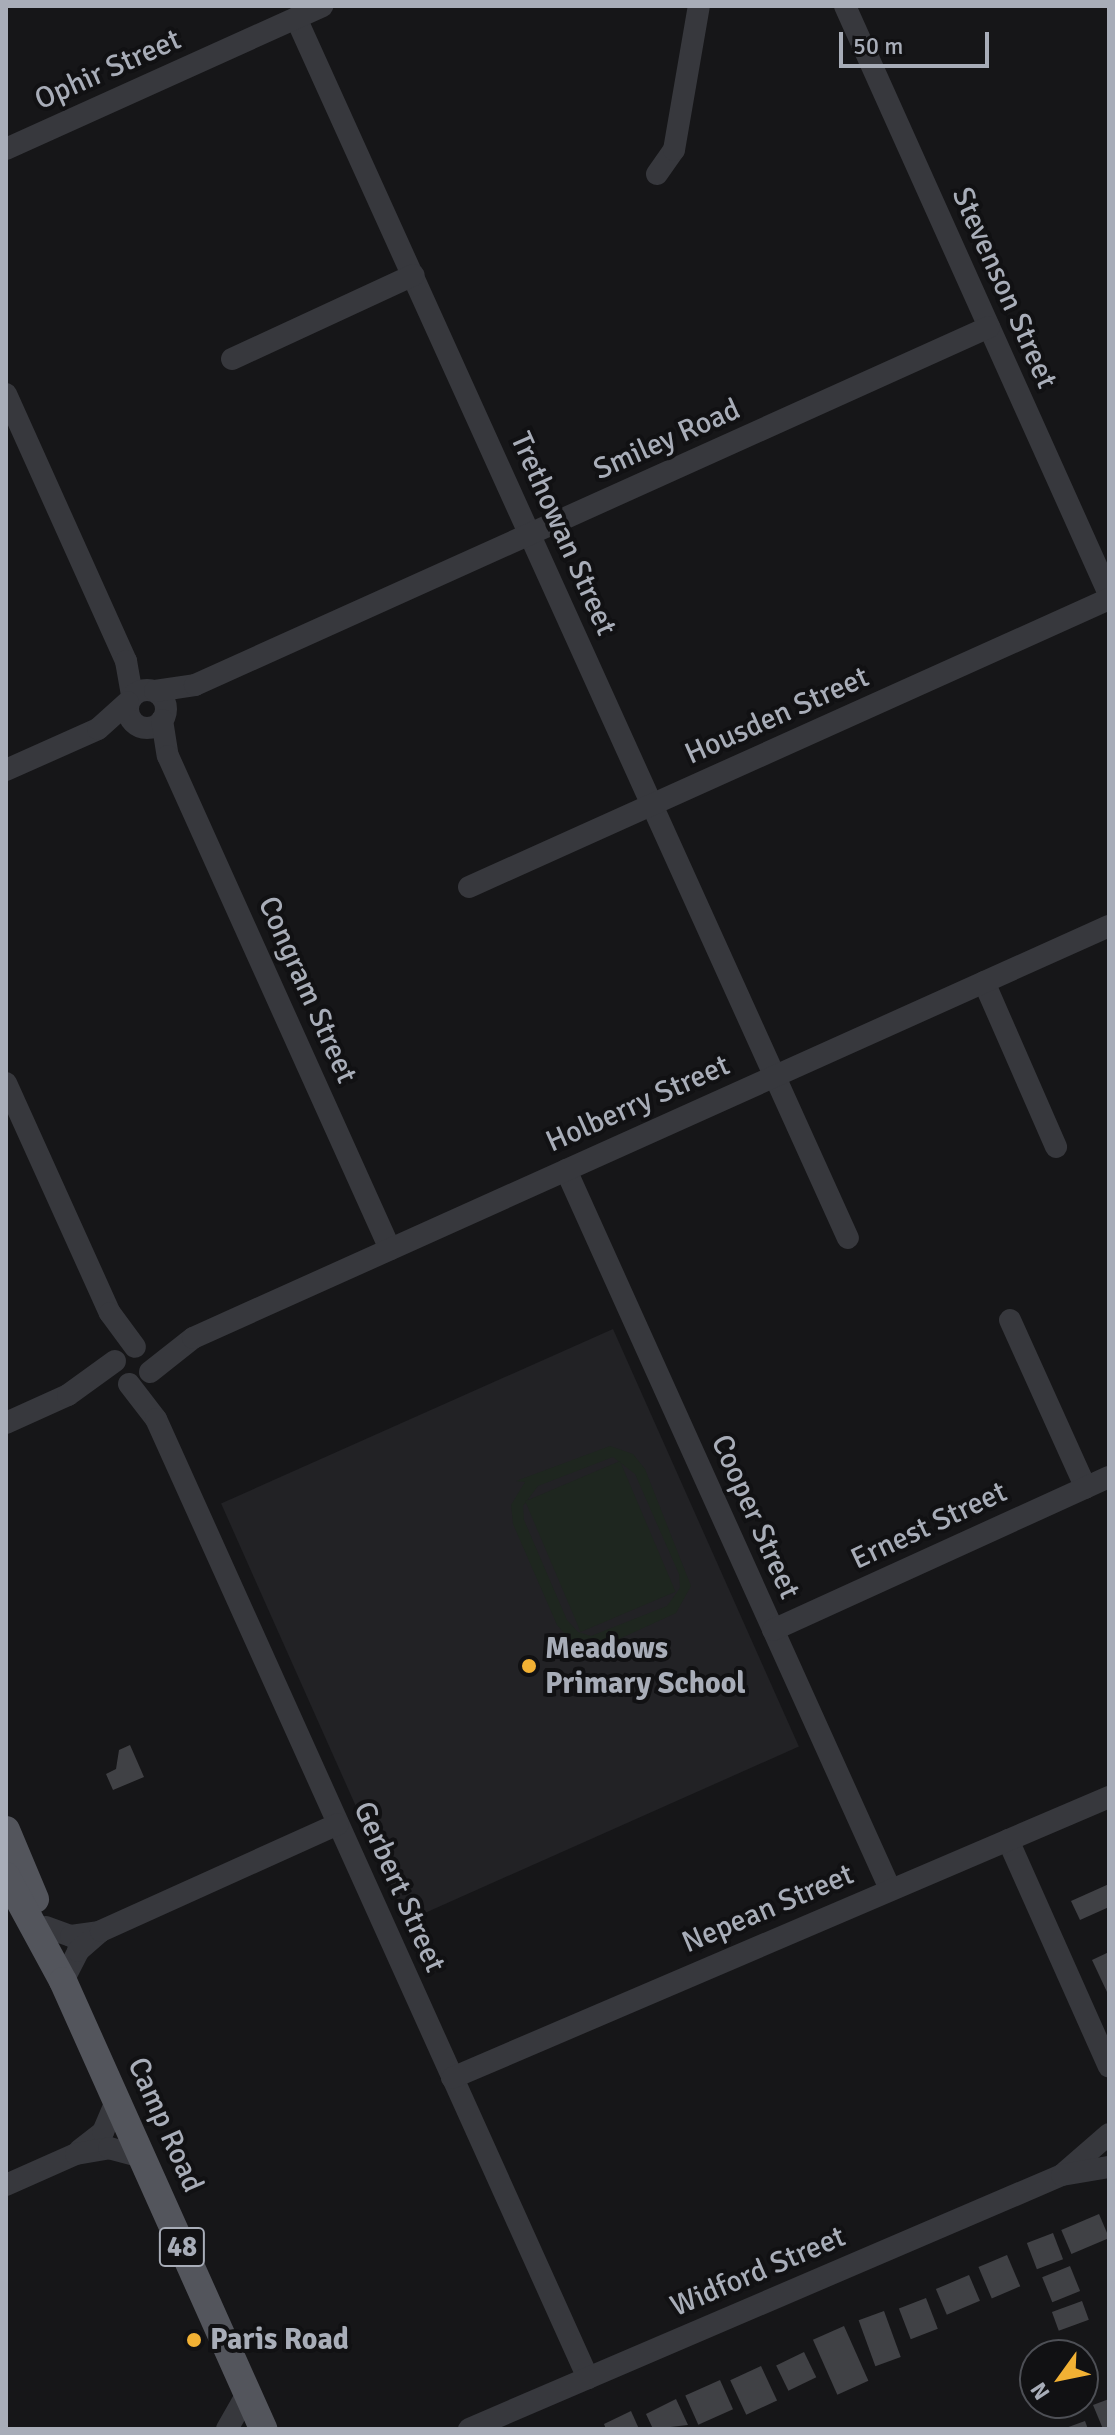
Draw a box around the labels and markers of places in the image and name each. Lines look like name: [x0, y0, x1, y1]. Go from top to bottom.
place label: Meadows Primary School: [545, 1631, 746, 1702]
marker: Meadows Primary School: [520, 1657, 538, 1675]
place label: Paris Road: [210, 2322, 349, 2358]
marker: Paris Road: [185, 2331, 203, 2349]

